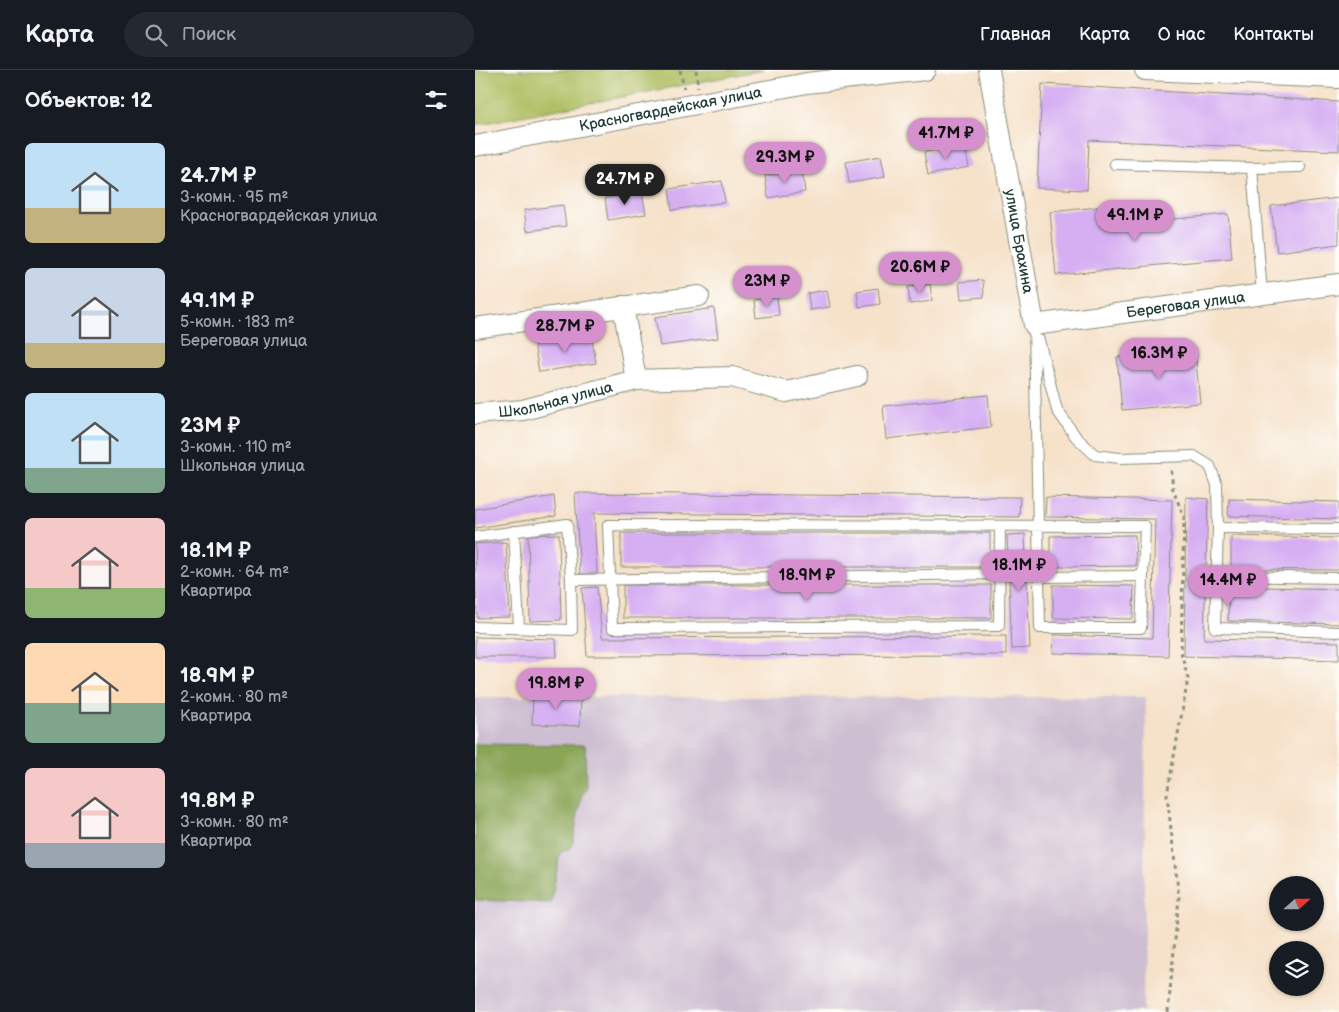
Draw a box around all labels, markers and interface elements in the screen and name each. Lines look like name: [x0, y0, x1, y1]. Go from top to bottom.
search box: [124, 12, 474, 57]
text: Карта: [25, 20, 94, 49]
icon: search: [142, 21, 170, 49]
text: Поиск: [182, 23, 236, 46]
text: Главная: [980, 24, 1051, 45]
text: Карта: [1079, 24, 1130, 45]
text: О нас: [1158, 24, 1205, 45]
text: Контакты: [1233, 24, 1314, 45]
street label: Красногвардейская улица: [578, 82, 763, 136]
icon: filters: [422, 86, 450, 114]
text: Объектов: 12: [25, 88, 152, 113]
pin: 41.7M ₽: [900, 118, 992, 160]
text: 41.7M ₽: [918, 124, 974, 143]
pin: 29.3M ₽: [739, 142, 831, 184]
text: 29.3M ₽: [755, 148, 815, 167]
icon: home: [65, 163, 125, 223]
text: 24.7M ₽: [180, 163, 256, 188]
pin: 24.7M ₽: [579, 164, 671, 206]
text: 24.7M ₽: [596, 170, 654, 189]
text: 3-комн. · 95 m²: [180, 188, 288, 207]
street label: улица Брахина: [1001, 188, 1038, 295]
pin: 49.1M ₽: [1089, 200, 1181, 242]
text: 49.1M ₽: [1107, 206, 1163, 225]
text: Красногвардейская улица: [180, 207, 378, 226]
pin: 20.6M ₽: [874, 252, 966, 294]
text: 20.6M ₽: [890, 258, 950, 277]
pin: 23M ₽: [732, 266, 802, 308]
text: 23M ₽: [744, 272, 790, 291]
street label: Береговая улица: [1125, 287, 1246, 322]
icon: home: [65, 288, 125, 348]
text: 49.1M ₽: [180, 288, 254, 313]
pin: 28.7M ₽: [519, 310, 611, 353]
text: 5-комн. · 183 m²: [180, 313, 295, 332]
text: 28.7M ₽: [536, 317, 594, 336]
text: Береговая улица: [180, 332, 307, 351]
pin: 16.3M ₽: [1113, 338, 1205, 380]
text: 16.3M ₽: [1131, 344, 1187, 363]
street label: Школьная улица: [498, 377, 615, 422]
icon: home: [65, 413, 125, 473]
text: 23M ₽: [180, 413, 240, 438]
text: 3-комн. · 110 m²: [180, 438, 292, 457]
text: Школьная улица: [180, 457, 305, 476]
icon: home: [65, 538, 125, 598]
text: 18.1M ₽: [180, 538, 251, 563]
pin: 18.1M ₽: [973, 550, 1065, 592]
text: 18.1M ₽: [992, 556, 1046, 575]
pin: 18.9M ₽: [761, 560, 853, 602]
text: 2-комн. · 64 m²: [180, 563, 289, 582]
pin: 14.4M ₽: [1182, 564, 1274, 607]
text: 18.9M ₽: [779, 566, 835, 585]
text: 14.4M ₽: [1200, 571, 1256, 590]
text: Квартира: [180, 582, 252, 601]
icon: home: [65, 663, 125, 723]
text: 18.9M ₽: [180, 663, 254, 688]
pin: 19.8M ₽: [510, 668, 602, 710]
text: 19.8M ₽: [528, 674, 584, 693]
text: 2-комн. · 80 m²: [180, 688, 288, 707]
text: Квартира: [180, 707, 252, 726]
icon: home: [65, 788, 125, 848]
text: 19.8M ₽: [180, 788, 254, 813]
text: 3-комн. · 80 m²: [180, 813, 289, 832]
text: Квартира: [180, 832, 252, 851]
north arrow: [1269, 876, 1324, 931]
map controls: [1269, 876, 1324, 996]
button: layers: [1269, 941, 1324, 996]

